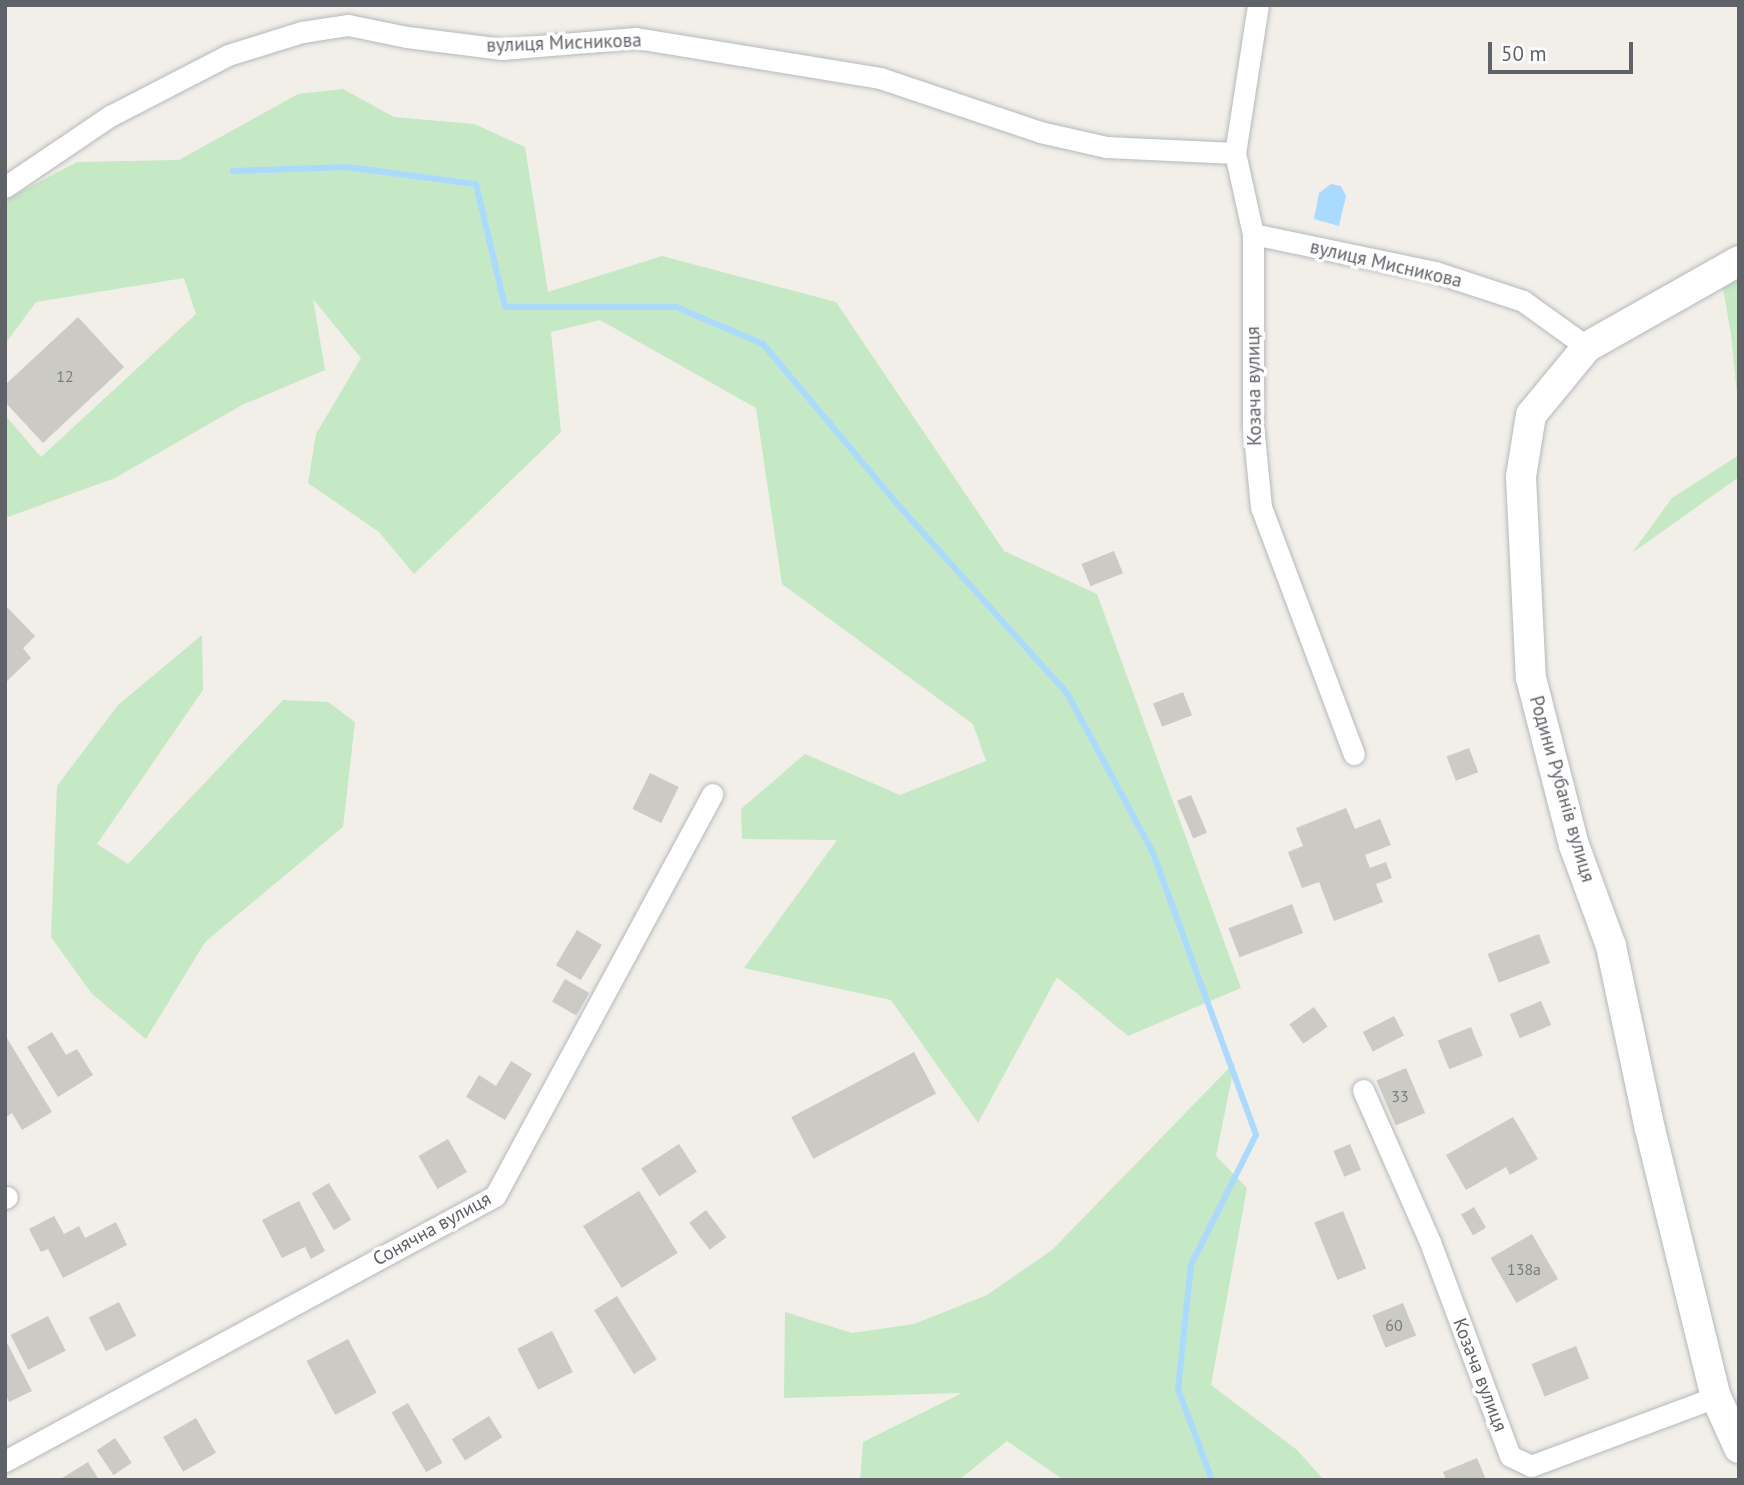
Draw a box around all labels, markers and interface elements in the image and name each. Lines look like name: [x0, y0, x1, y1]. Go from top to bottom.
scale bar: [1492, 28, 1637, 72]
street label: вулиця Мисникова: [486, 29, 642, 57]
text: 50 m: [1501, 40, 1547, 67]
street label: вулиця Мисникова: [1308, 235, 1464, 293]
street label: Козача вулиця: [1242, 326, 1266, 446]
house number: 12: [56, 366, 74, 386]
street label: Родини Рубанів вулиця: [1524, 693, 1600, 885]
house number: 33: [1391, 1086, 1409, 1106]
street label: Сонячна вулиця: [369, 1187, 495, 1271]
house number: 138а: [1507, 1259, 1541, 1279]
house number: 60: [1385, 1315, 1403, 1335]
street label: Козача вулиця: [1448, 1315, 1512, 1435]

